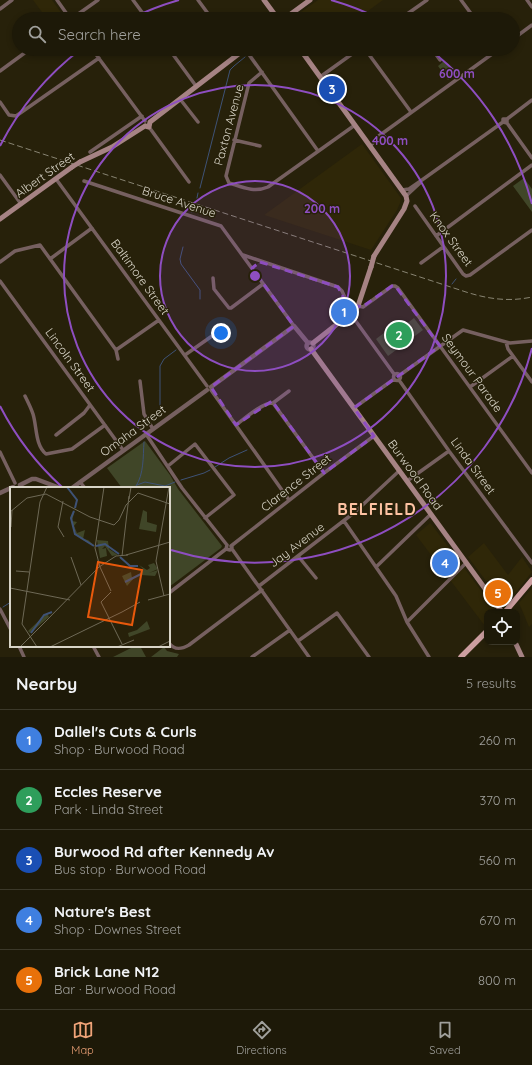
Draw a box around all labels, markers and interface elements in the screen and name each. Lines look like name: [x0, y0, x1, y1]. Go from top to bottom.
search box: [12, 12, 520, 56]
icon: search: [26, 23, 48, 45]
text: Search here: [58, 25, 141, 44]
text: 600 m: [439, 66, 475, 81]
pin: 3: [319, 74, 345, 104]
street label: Paxton Avenue: [210, 82, 247, 167]
text: 400 m: [372, 133, 408, 148]
street label: Albert Street: [12, 149, 77, 201]
street label: Bruce Avenue: [140, 183, 218, 221]
text: 200 m: [304, 201, 340, 216]
street label: Knox Street: [427, 208, 476, 269]
street label: Baltimore Street: [108, 236, 173, 317]
centre of rings: [248, 269, 262, 283]
pin: 1: [331, 297, 357, 327]
pin: 2: [386, 320, 412, 350]
your location: [211, 323, 231, 343]
street label: Lincoln Street: [42, 325, 99, 395]
street label: Seymour Parade: [439, 331, 506, 415]
street label: Omaha Street: [97, 402, 168, 459]
street label: Linda Street: [448, 434, 499, 497]
street label: Burwood Road: [385, 436, 446, 513]
street label: Clarence Street: [258, 451, 334, 515]
inset map: [10, 487, 170, 647]
district label: BELFIELD: [337, 499, 417, 519]
street label: Jay Avenue: [266, 519, 327, 570]
pin: 4: [432, 548, 458, 578]
pin: 5: [485, 578, 511, 608]
map controls: [484, 609, 520, 645]
button: locate: [484, 609, 520, 645]
text: Nearby: [16, 673, 77, 694]
text: 5 results: [466, 675, 516, 691]
text: Dallel's Cuts & Curls: [54, 722, 197, 741]
text: 1: [26, 732, 32, 748]
text: 260 m: [479, 732, 516, 748]
text: Shop · Burwood Road: [54, 741, 185, 757]
text: Eccles Reserve: [54, 782, 162, 801]
text: 2: [25, 792, 33, 808]
text: 370 m: [479, 792, 516, 808]
text: Park · Linda Street: [54, 801, 163, 817]
text: Burwood Rd after Kennedy Av: [54, 842, 274, 861]
text: 3: [26, 852, 32, 868]
text: 560 m: [479, 852, 516, 868]
text: Bus stop · Burwood Road: [54, 861, 206, 877]
text: Nature's Best: [54, 902, 151, 921]
text: 4: [25, 912, 33, 928]
text: 670 m: [479, 912, 516, 928]
text: Shop · Downes Street: [54, 921, 181, 937]
text: Brick Lane N12: [54, 962, 160, 981]
text: 5: [25, 972, 33, 988]
text: 800 m: [478, 972, 516, 988]
text: Bar · Burwood Road: [54, 981, 176, 997]
tab: Map: [71, 1019, 94, 1057]
tab: Directions: [236, 1019, 287, 1057]
tab: Saved: [429, 1019, 461, 1057]

